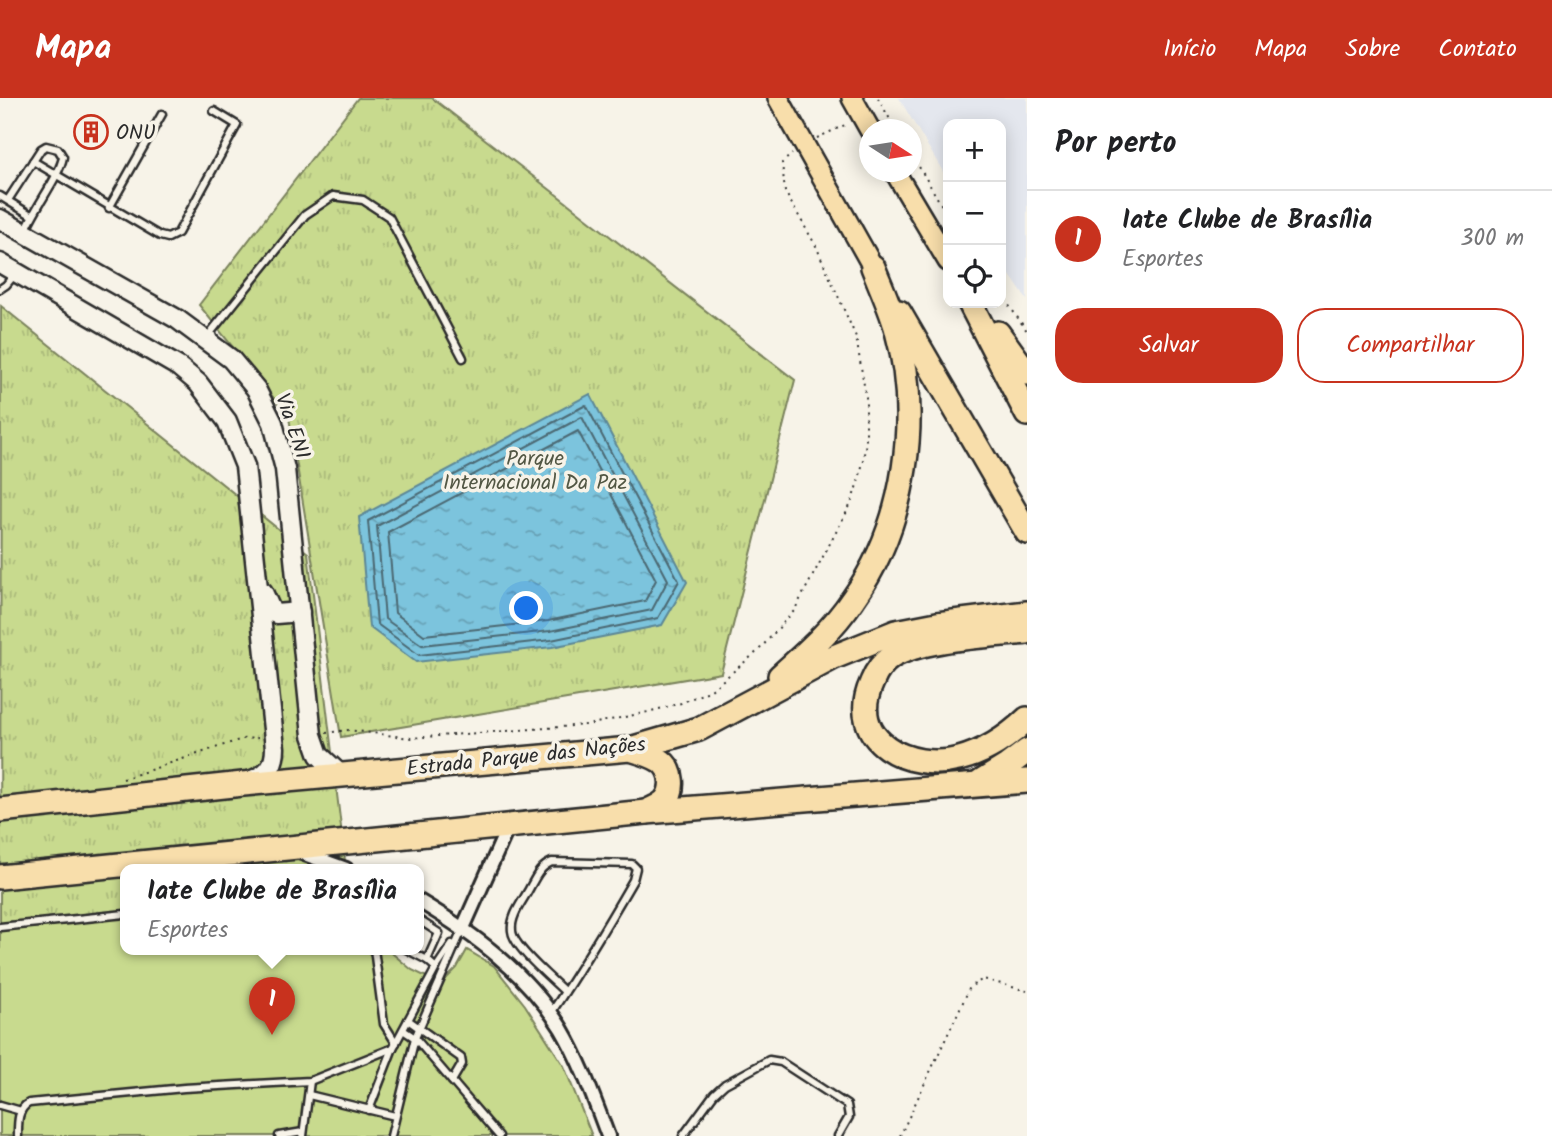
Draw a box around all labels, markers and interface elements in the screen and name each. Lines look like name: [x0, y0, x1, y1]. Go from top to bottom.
text: Mapa: [35, 23, 111, 76]
text: Início: [1163, 30, 1216, 69]
text: Mapa: [1254, 30, 1307, 69]
text: Sobre: [1345, 30, 1400, 69]
text: Contato: [1438, 30, 1517, 69]
building icon: ONU: [72, 113, 110, 151]
place label: ONU: [116, 117, 156, 150]
north arrow: [859, 119, 922, 182]
map controls: [943, 119, 1006, 308]
button: +: [943, 119, 1006, 182]
text: Por perto: [1055, 120, 1176, 168]
button: −: [943, 182, 1006, 245]
text: Iate Clube de Brasília: [1122, 200, 1372, 242]
text: 1: [1075, 221, 1081, 257]
text: 300 m: [1460, 221, 1524, 257]
text: Esportes: [1122, 242, 1203, 278]
button: locate: [943, 245, 1006, 308]
button: Salvar: [1055, 308, 1283, 383]
button: Compartilhar: [1297, 308, 1524, 383]
street label: Via EN1: [265, 389, 318, 464]
park label: Parque Internacional Da Paz: [443, 443, 627, 500]
your location: [509, 591, 543, 625]
street label: Estrada Parque das Nações: [405, 729, 647, 786]
popup: [120, 864, 424, 955]
text: Iate Clube de Brasília: [147, 871, 397, 913]
text: Esportes: [147, 913, 228, 949]
pin: 1: [249, 977, 295, 1035]

